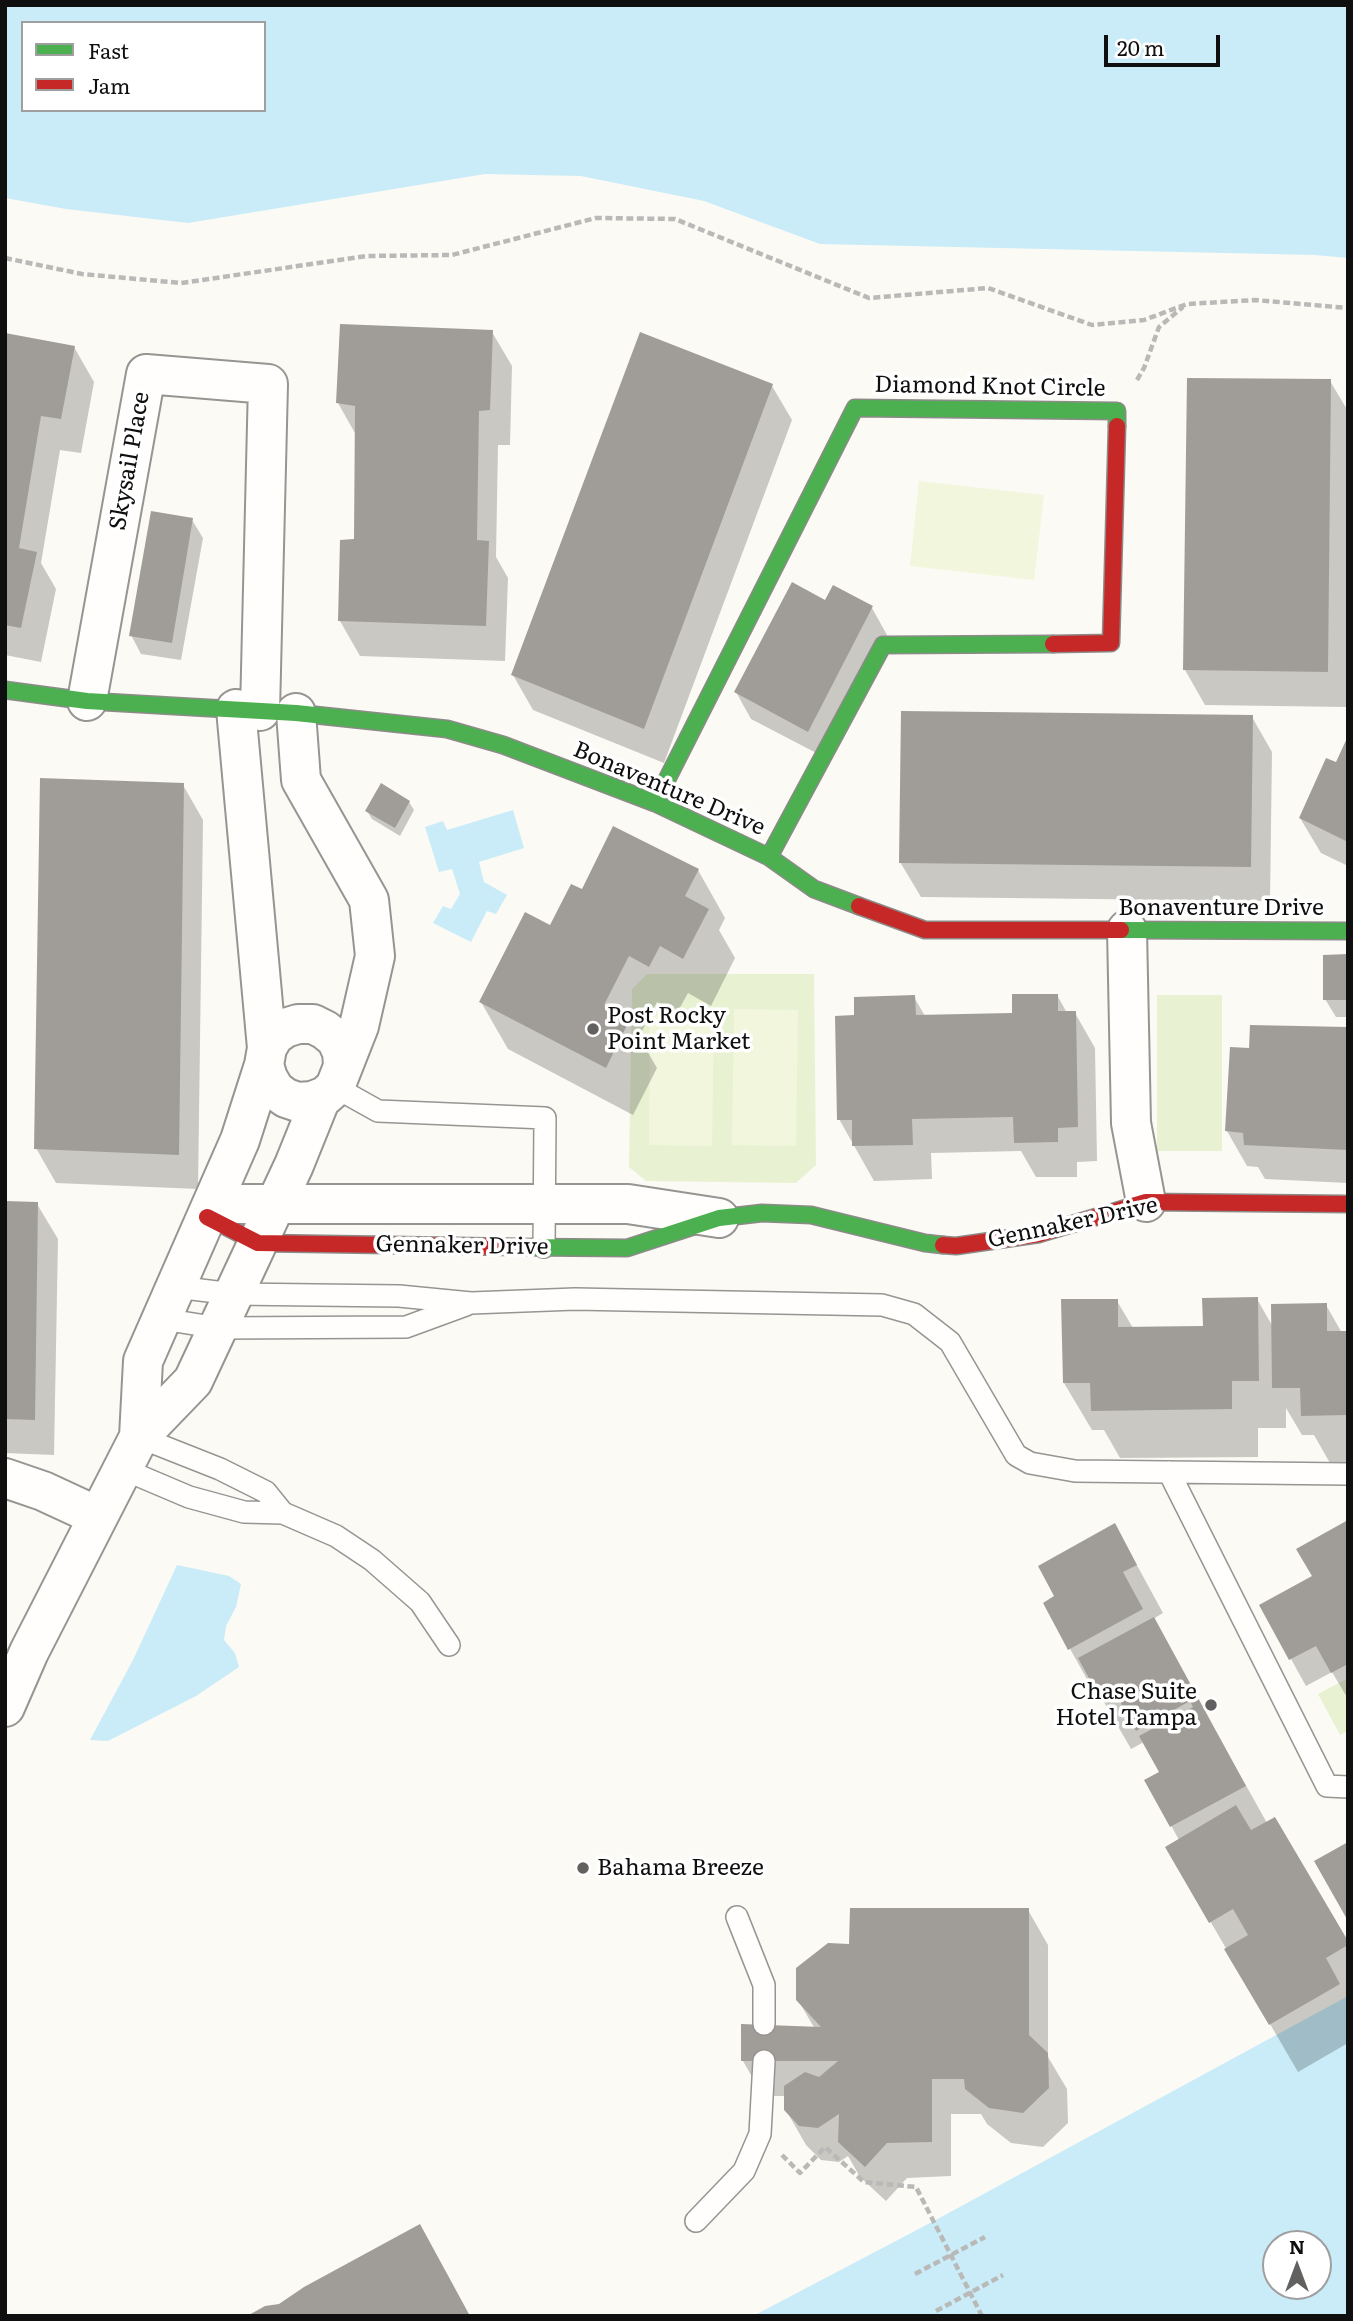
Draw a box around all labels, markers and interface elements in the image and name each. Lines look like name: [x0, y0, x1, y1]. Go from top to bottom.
legend: [21, 21, 266, 112]
scale bar: [1108, 21, 1224, 65]
text: 20 m: [1117, 31, 1164, 62]
text: Fast: [88, 34, 129, 65]
text: Jam: [88, 69, 130, 100]
street label: Diamond Knot Circle: [874, 371, 1106, 403]
street label: Skysail Place: [104, 390, 156, 532]
street label: Bonaventure Drive: [569, 736, 769, 842]
street label: Bonaventure Drive: [1118, 894, 1324, 922]
place label: Post Rocky Point Market: [607, 1002, 750, 1056]
marker: Post Rocky Point Market: [585, 1021, 601, 1037]
street label: Gennaker Drive: [986, 1192, 1160, 1254]
street label: Gennaker Drive: [375, 1231, 549, 1261]
place label: Chase Suite Hotel Tampa: [1056, 1678, 1197, 1732]
marker: Chase Suite Hotel Tampa: [1203, 1697, 1219, 1713]
place label: Bahama Breeze: [597, 1854, 764, 1882]
marker: Bahama Breeze: [575, 1860, 591, 1876]
north arrow: [1262, 2230, 1332, 2300]
text: N: [1289, 2232, 1305, 2260]

